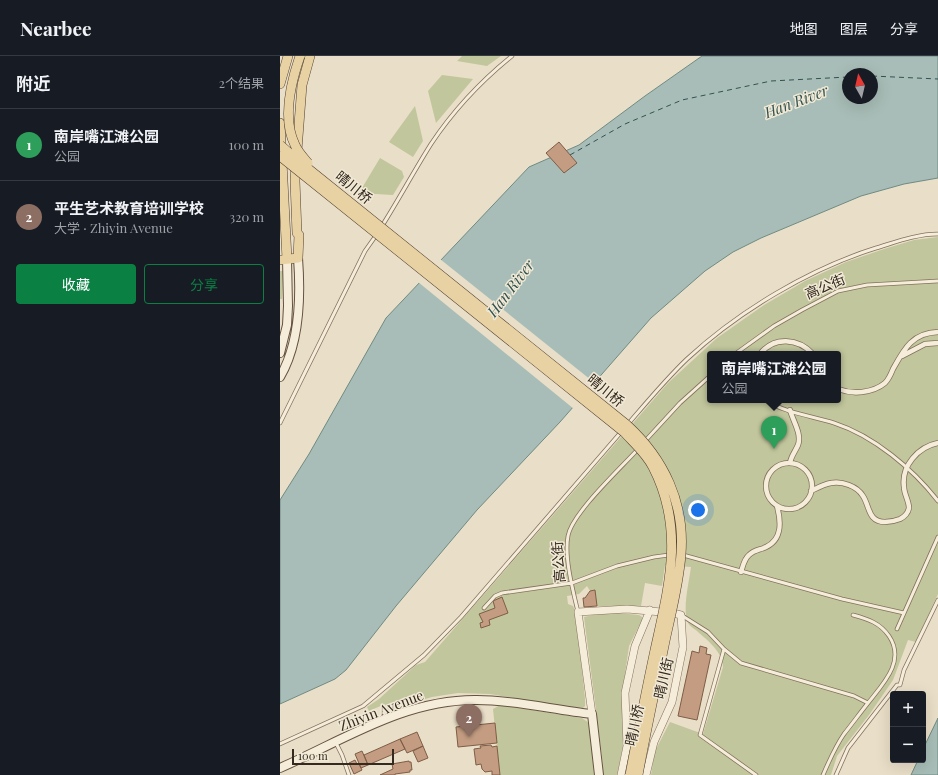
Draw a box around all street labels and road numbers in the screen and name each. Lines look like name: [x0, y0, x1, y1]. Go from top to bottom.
street label: 晴川桥: [332, 166, 376, 208]
street label: 高公街: [802, 269, 848, 303]
street label: 晴川桥: [584, 369, 628, 411]
street label: 高公街: [547, 540, 569, 584]
street label: 晴川街: [649, 655, 677, 701]
street label: Zhiyin Avenue: [336, 685, 426, 735]
street label: 晴川桥: [620, 702, 648, 748]

